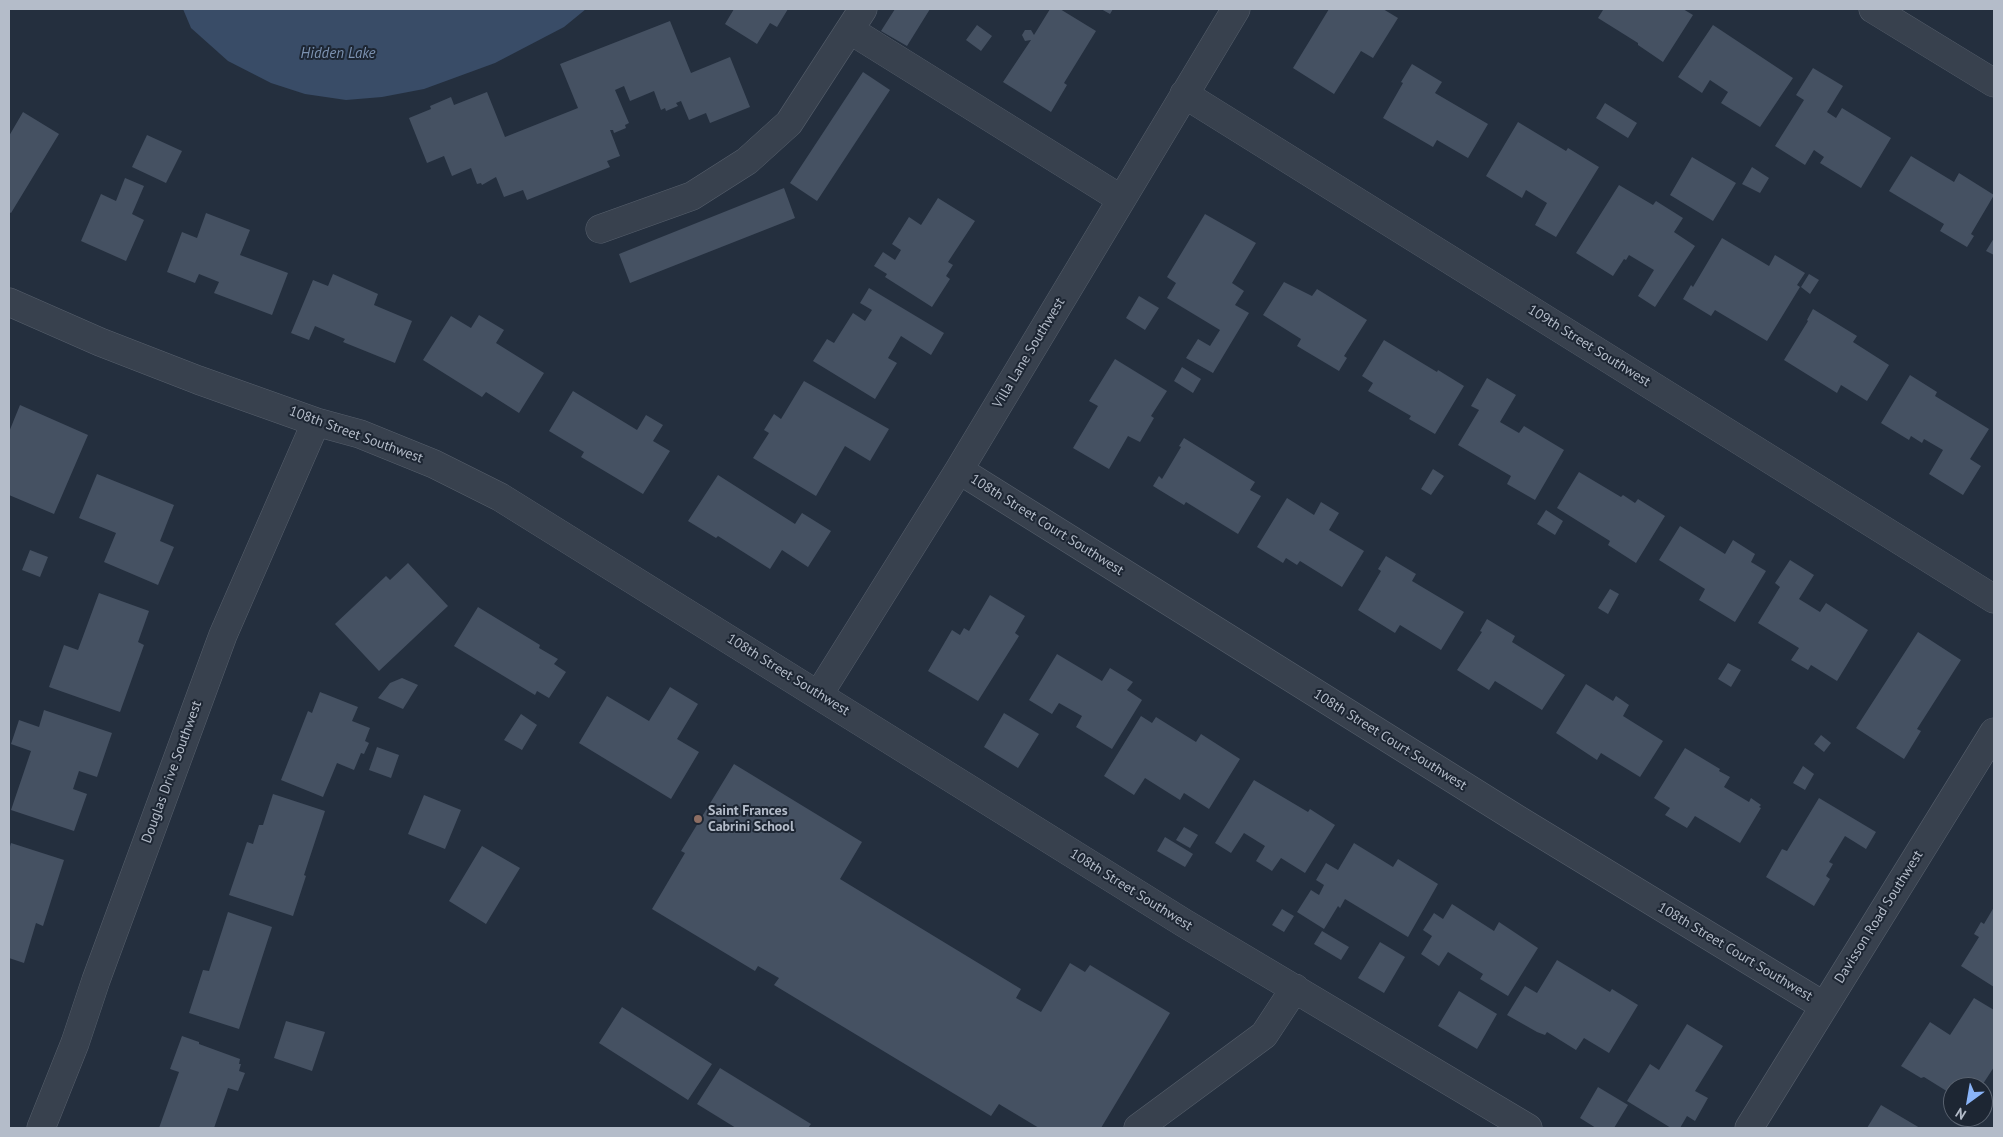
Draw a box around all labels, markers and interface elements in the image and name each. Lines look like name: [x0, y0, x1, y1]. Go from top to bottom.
water label: Hidden Lake: [301, 45, 375, 63]
street label: Villa Lane Southwest: [989, 295, 1069, 411]
street label: 109th Street Southwest: [1525, 301, 1653, 391]
street label: 108th Street Southwest: [287, 403, 425, 467]
street label: 108th Street Court Southwest: [967, 471, 1127, 579]
street label: 108th Street Southwest: [724, 630, 852, 720]
street label: 108th Street Court Southwest: [1310, 686, 1470, 794]
street label: Douglas Drive Southwest: [138, 699, 206, 845]
place label: Saint Frances Cabrini School: [708, 803, 794, 836]
marker: Saint Frances Cabrini School: [692, 813, 704, 825]
street label: 108th Street Southwest: [1067, 845, 1195, 935]
street label: Davisson Road Southwest: [1831, 847, 1927, 987]
street label: 108th Street Court Southwest: [1655, 899, 1815, 1005]
north arrow: [1943, 1077, 1993, 1127]
text: N: [1952, 1104, 1969, 1124]

